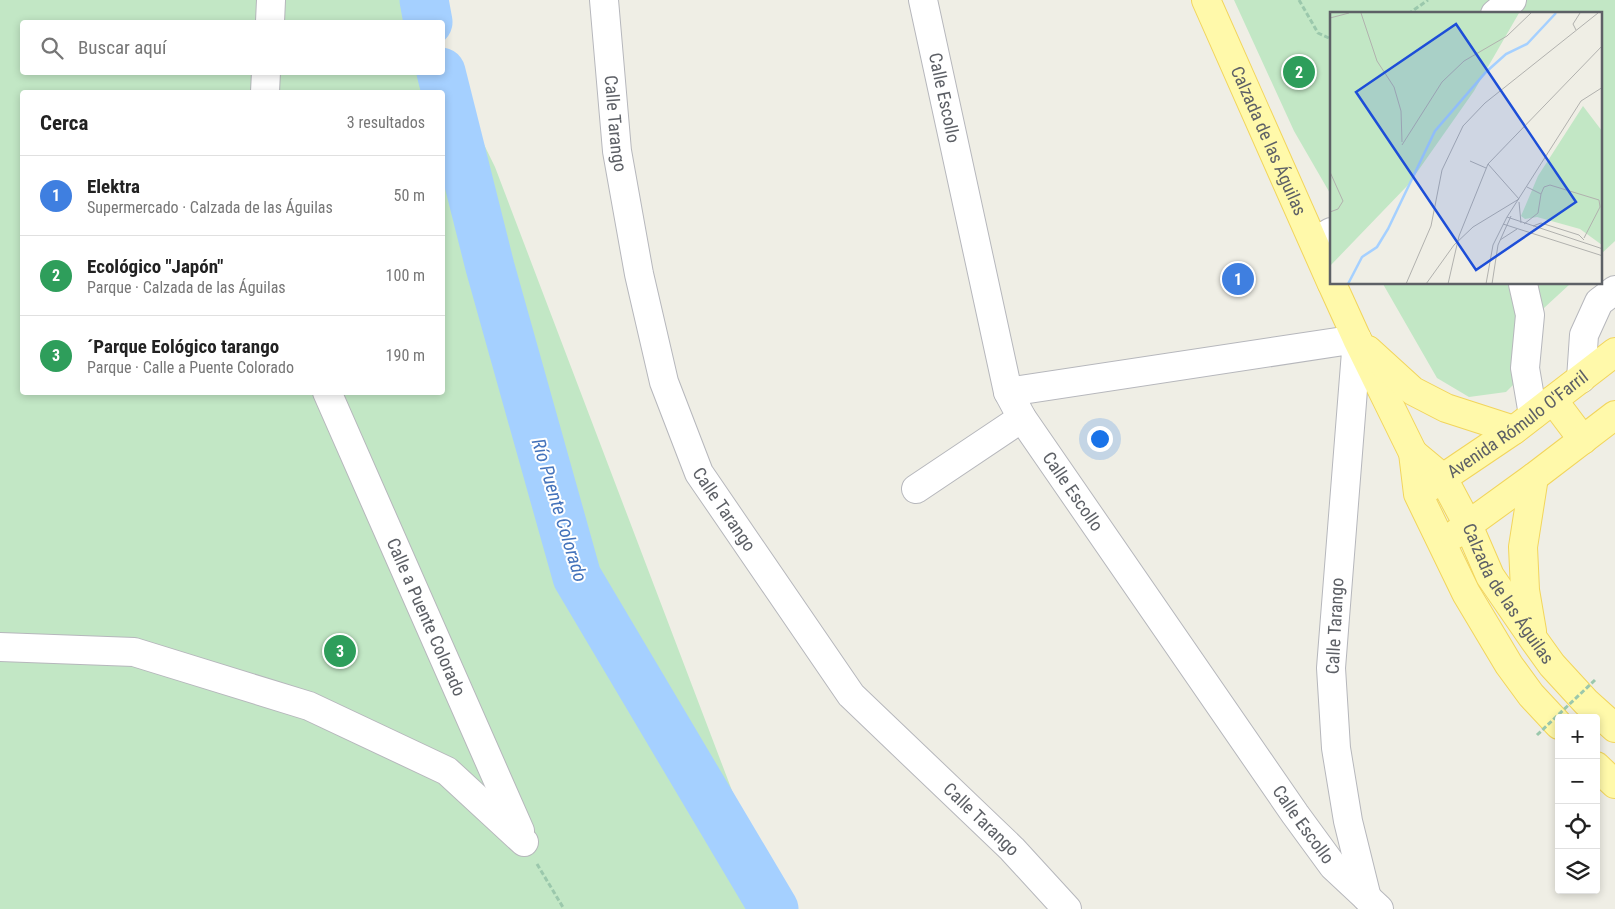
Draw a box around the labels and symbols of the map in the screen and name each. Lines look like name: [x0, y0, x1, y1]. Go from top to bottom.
inset map: [1330, 12, 1602, 285]
street label: Calle Escollo: [925, 51, 965, 145]
pin: 2: [1283, 53, 1315, 91]
street label: Calzada de las Águilas: [1227, 63, 1311, 218]
street label: Calle Tarango: [601, 74, 631, 173]
pin: 1: [1222, 260, 1254, 298]
street label: Avenida Rómulo O'Farril: [1443, 366, 1592, 482]
your location: [1087, 426, 1113, 452]
water label: Río Puente Colorado: [527, 436, 592, 584]
street label: Calle Escollo: [1038, 448, 1108, 535]
street label: Calle Tarango: [688, 463, 760, 555]
street label: Calzada de las Águilas: [1459, 520, 1559, 668]
street label: Calle a Puente Colorado: [383, 535, 470, 699]
street label: Calle Tarango: [1321, 577, 1348, 675]
pin: 3: [324, 632, 356, 670]
street label: Calle Tarango: [939, 778, 1024, 860]
street label: Calle Escollo: [1268, 781, 1339, 868]

